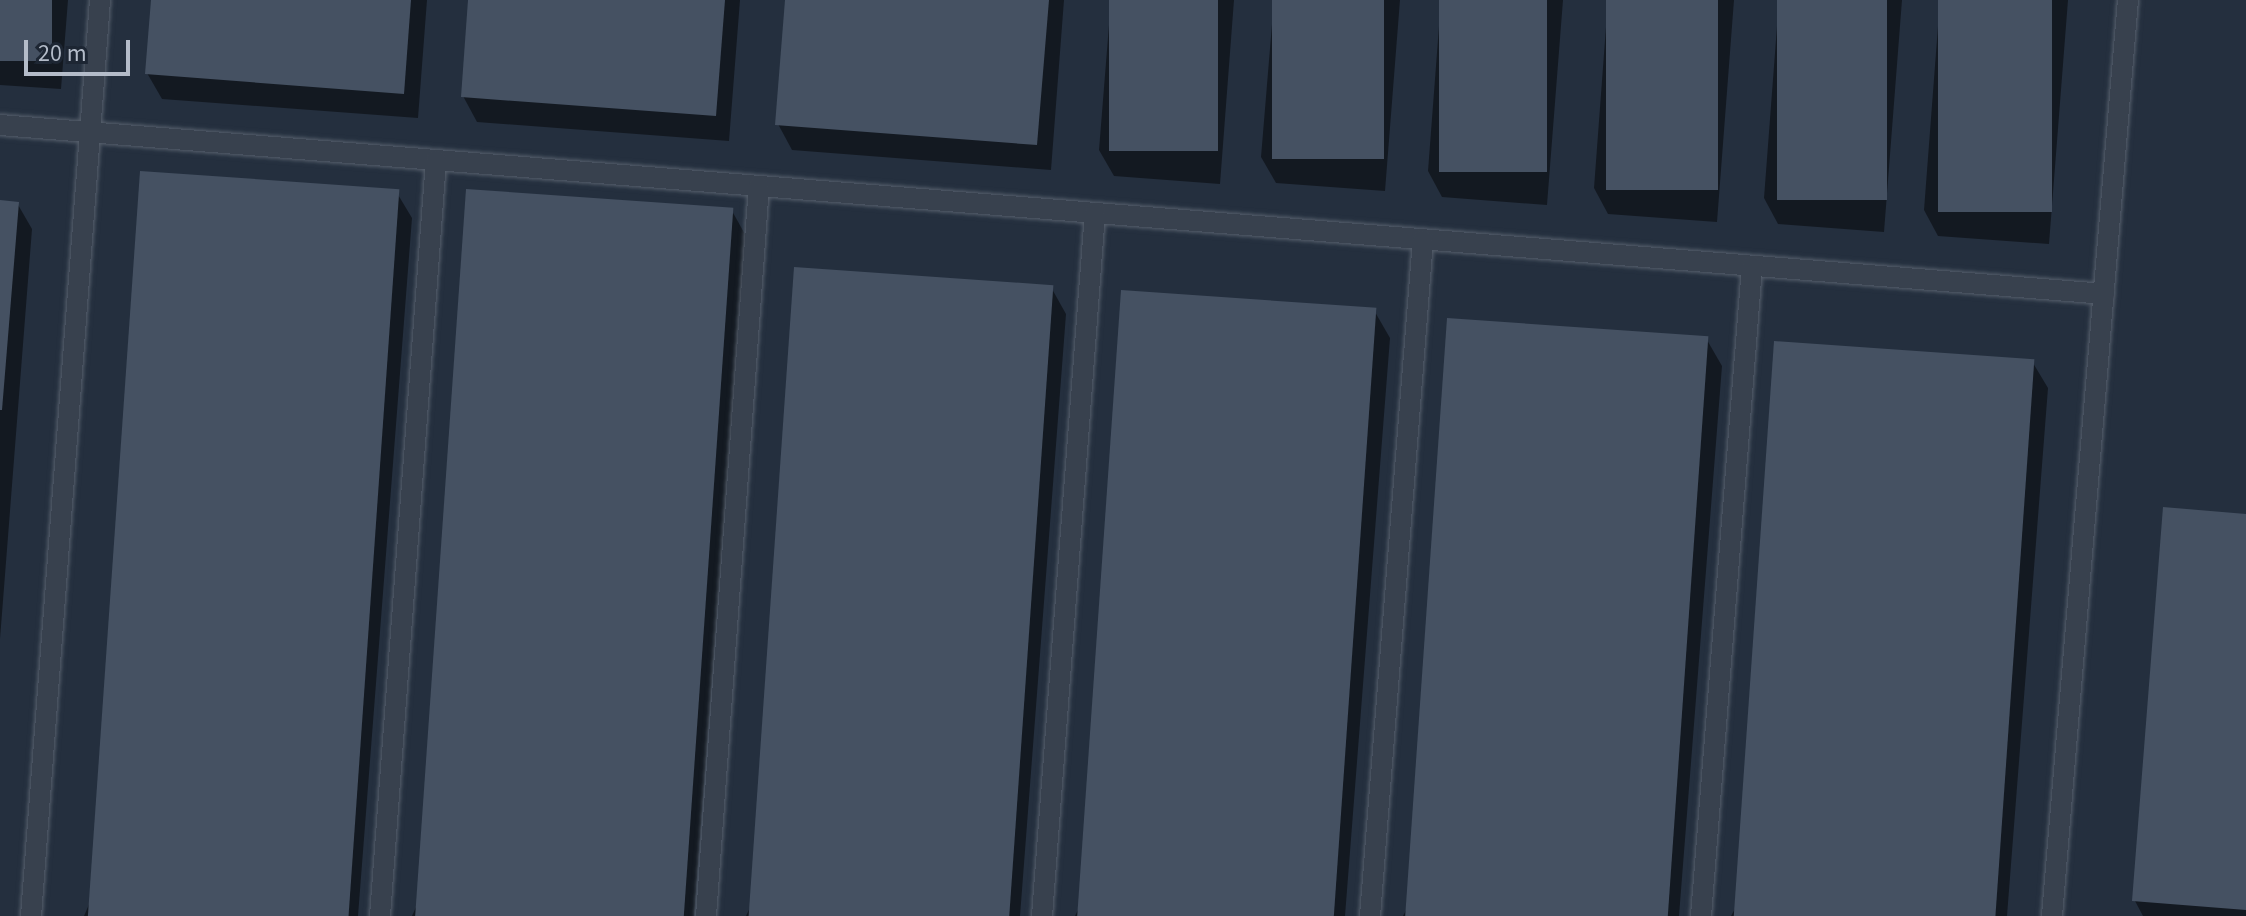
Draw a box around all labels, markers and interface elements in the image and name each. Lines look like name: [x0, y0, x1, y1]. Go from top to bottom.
scale bar: [28, 24, 134, 74]
text: 20 m: [38, 36, 87, 71]

